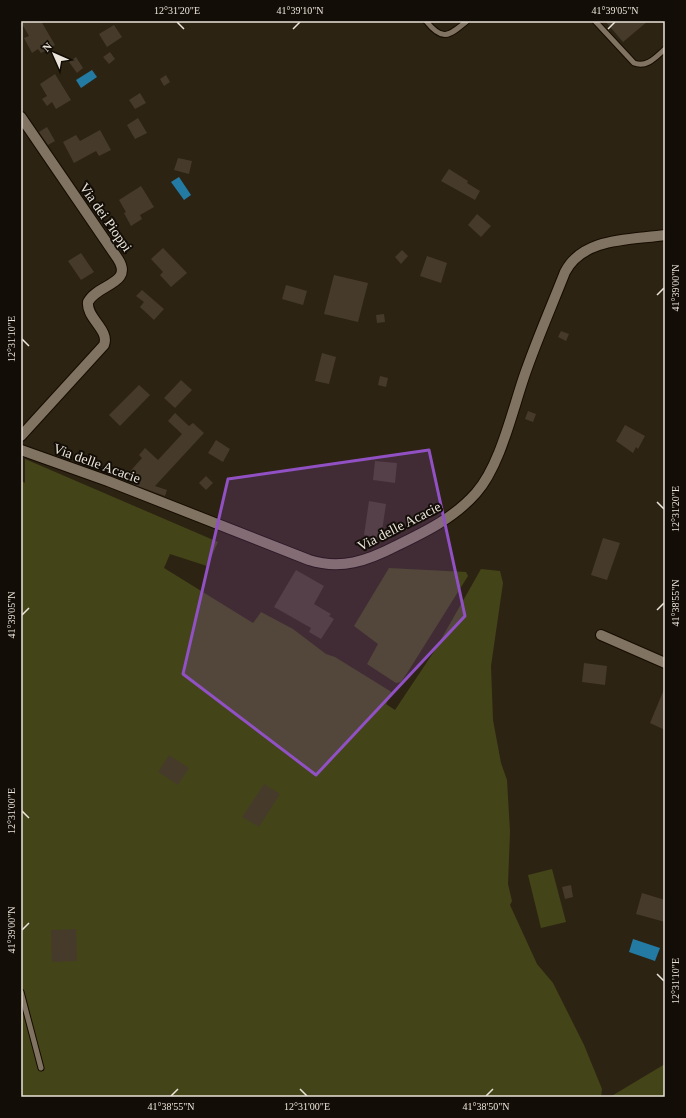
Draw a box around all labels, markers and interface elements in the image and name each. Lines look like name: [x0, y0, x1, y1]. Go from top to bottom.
text: 12°31'20"E: [154, 5, 200, 16]
text: 41°39'10"N: [276, 5, 324, 16]
text: 41°39'05"N: [591, 5, 639, 16]
north arrow: [34, 34, 74, 74]
text: N: [40, 40, 54, 54]
street label: Via dei Pioppi: [76, 180, 135, 254]
text: 41°39'00"N: [670, 264, 681, 312]
text: 12°31'10"E: [6, 316, 17, 362]
street label: Via delle Acacie: [51, 441, 142, 486]
text: 12°31'20"E: [670, 486, 681, 532]
street label: Via delle Acacie: [355, 499, 443, 554]
text: 41°38'55"N: [670, 579, 681, 627]
text: 41°39'05"N: [6, 591, 17, 639]
text: 12°31'00"E: [6, 788, 17, 834]
text: 41°39'00"N: [6, 906, 17, 954]
text: 12°31'10"E: [670, 958, 681, 1004]
text: 41°38'55"N: [147, 1101, 195, 1112]
text: 12°31'00"E: [284, 1101, 330, 1112]
text: 41°38'50"N: [462, 1101, 510, 1112]

